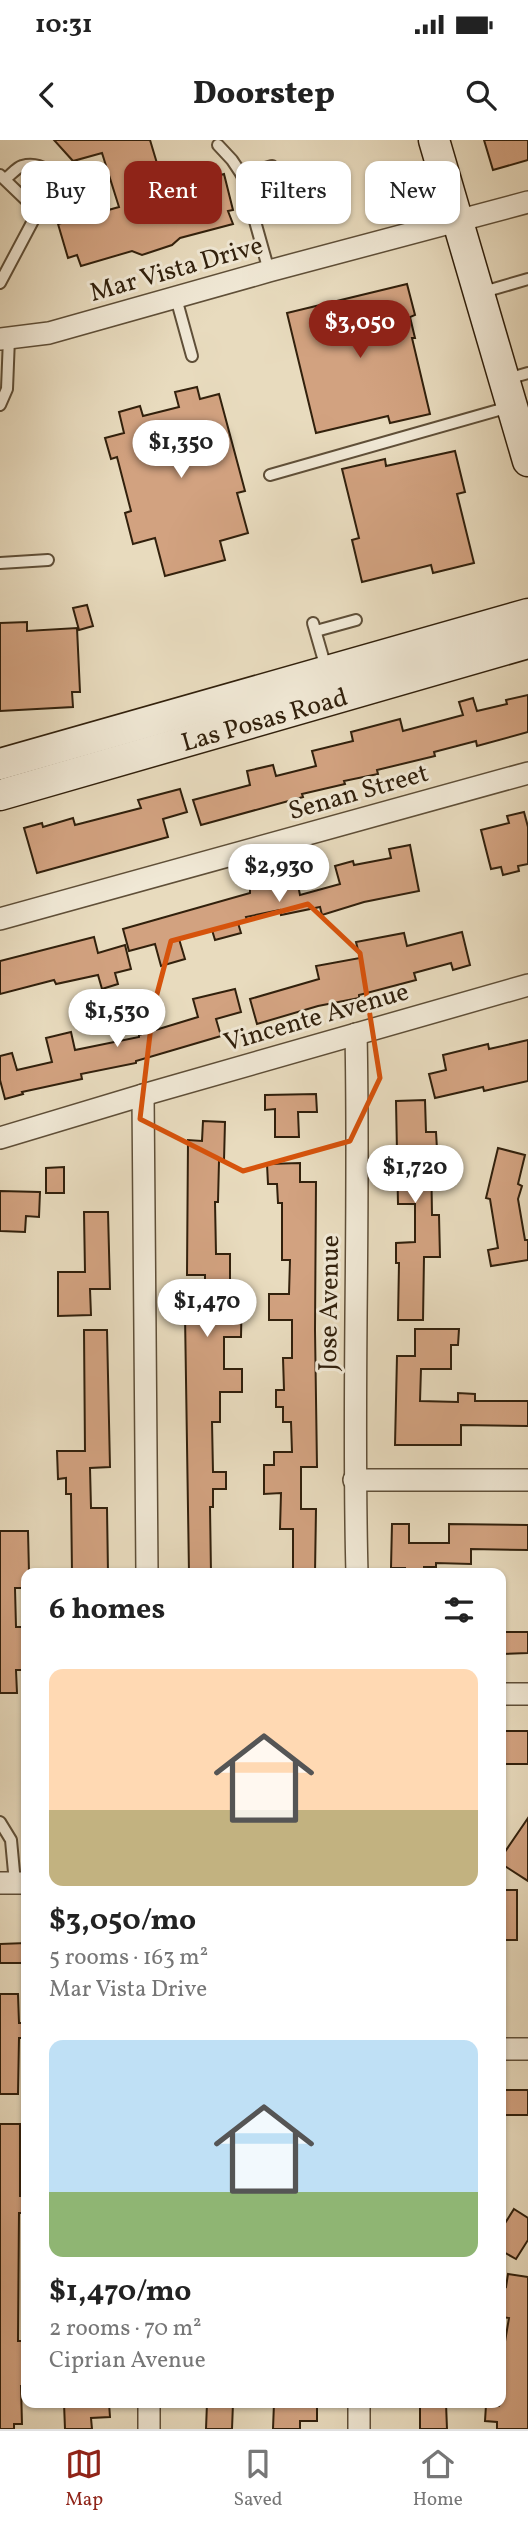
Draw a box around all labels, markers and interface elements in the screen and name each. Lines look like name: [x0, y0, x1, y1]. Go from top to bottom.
text: 10:31: [35, 7, 93, 43]
text: Doorstep: [193, 73, 335, 117]
icon: back: [28, 76, 66, 114]
icon: search: [462, 76, 500, 114]
chip: Buy: [21, 161, 110, 224]
chip: Rent: [124, 161, 222, 224]
chip: Filters: [236, 161, 351, 224]
chip: New: [365, 161, 460, 224]
street label: Mar Vista Drive: [86, 228, 267, 312]
pin: $3,050: [303, 300, 417, 360]
text: $3,050: [325, 307, 395, 339]
pin: $1,350: [124, 420, 238, 480]
text: $1,350: [148, 427, 214, 459]
street label: Las Posas Road: [177, 680, 352, 762]
street label: Senan Street: [284, 756, 433, 830]
pin: $2,930: [222, 844, 336, 904]
text: $2,930: [244, 851, 314, 883]
street label: Vincente Avenue: [220, 974, 413, 1062]
pin: $1,530: [60, 990, 174, 1049]
text: $1,530: [84, 996, 150, 1028]
pin: $1,720: [358, 1146, 472, 1205]
text: $1,720: [383, 1152, 447, 1184]
street label: Jose Avenue: [311, 1235, 349, 1371]
pin: $1,470: [150, 1280, 264, 1339]
text: $1,470: [174, 1286, 240, 1318]
text: 6 homes: [49, 1589, 165, 1631]
icon: filters: [440, 1591, 478, 1629]
icon: home: [201, 1715, 327, 1841]
text: $3,050/mo: [49, 1900, 196, 1942]
text: 5 rooms · 163 m²: [49, 1942, 208, 1974]
text: Mar Vista Drive: [49, 1974, 207, 2006]
icon: home: [201, 2086, 327, 2212]
text: $1,470/mo: [49, 2271, 192, 2313]
text: 2 rooms · 70 m²: [49, 2313, 202, 2345]
text: Ciprian Avenue: [49, 2345, 206, 2377]
tab: Map: [65, 2445, 103, 2513]
tab: Saved: [233, 2445, 282, 2513]
tab: Home: [413, 2445, 463, 2513]

